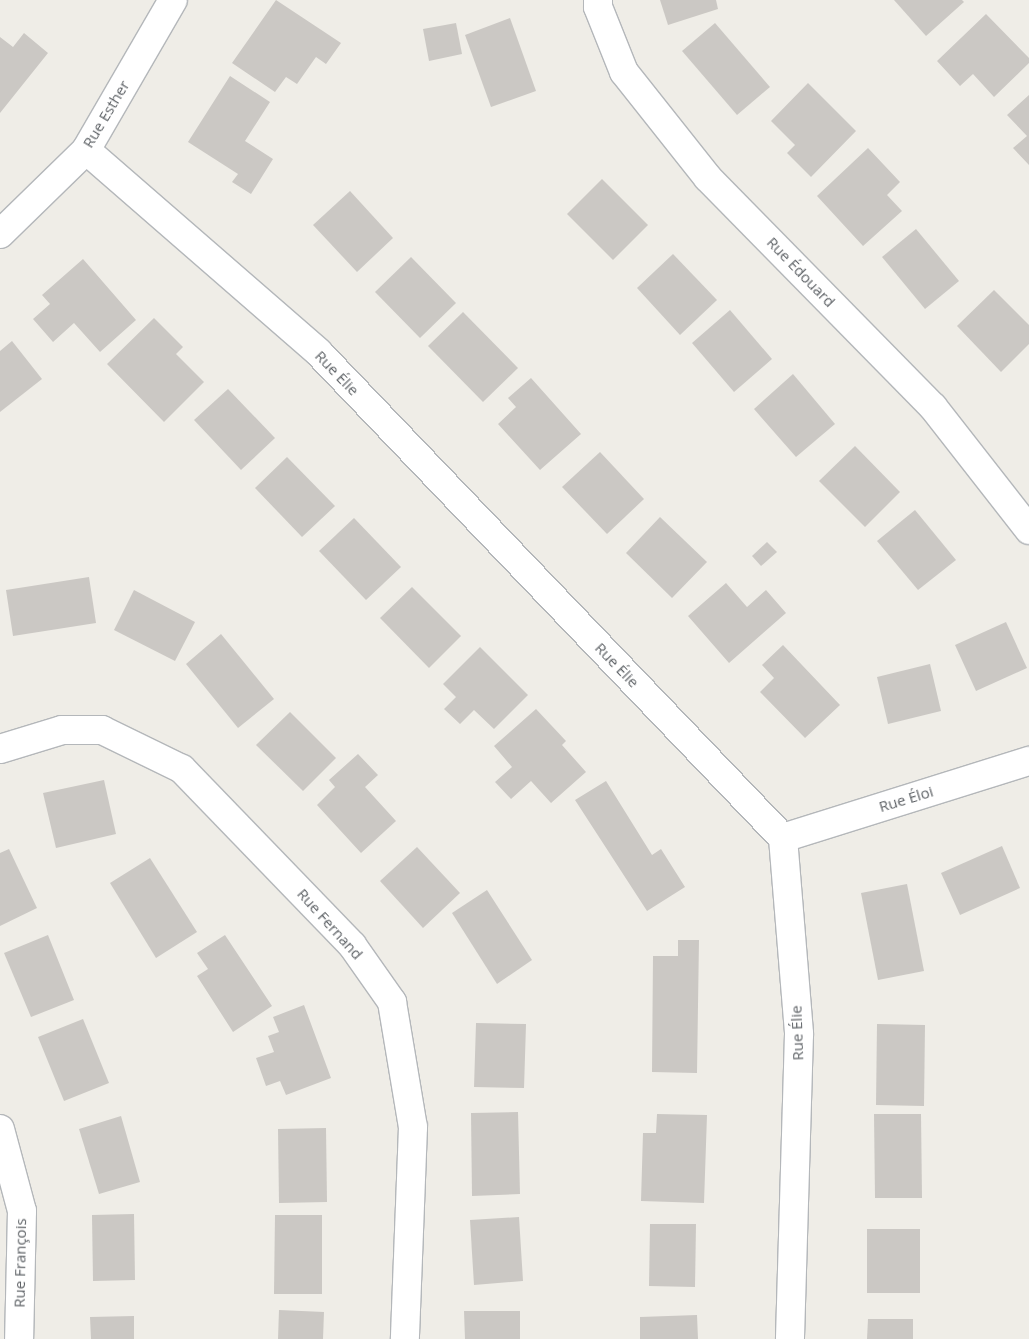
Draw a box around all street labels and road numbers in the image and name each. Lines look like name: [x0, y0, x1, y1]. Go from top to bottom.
street label: Rue Esther: [79, 77, 133, 151]
street label: Rue Édouard: [763, 233, 839, 311]
street label: Rue Élie: [311, 347, 363, 399]
street label: Rue Élie: [591, 639, 643, 691]
street label: Rue Éloi: [877, 782, 935, 816]
street label: Rue Fernand: [294, 885, 366, 963]
street label: Rue Élie: [787, 1005, 807, 1061]
street label: Rue François: [10, 1218, 30, 1308]

